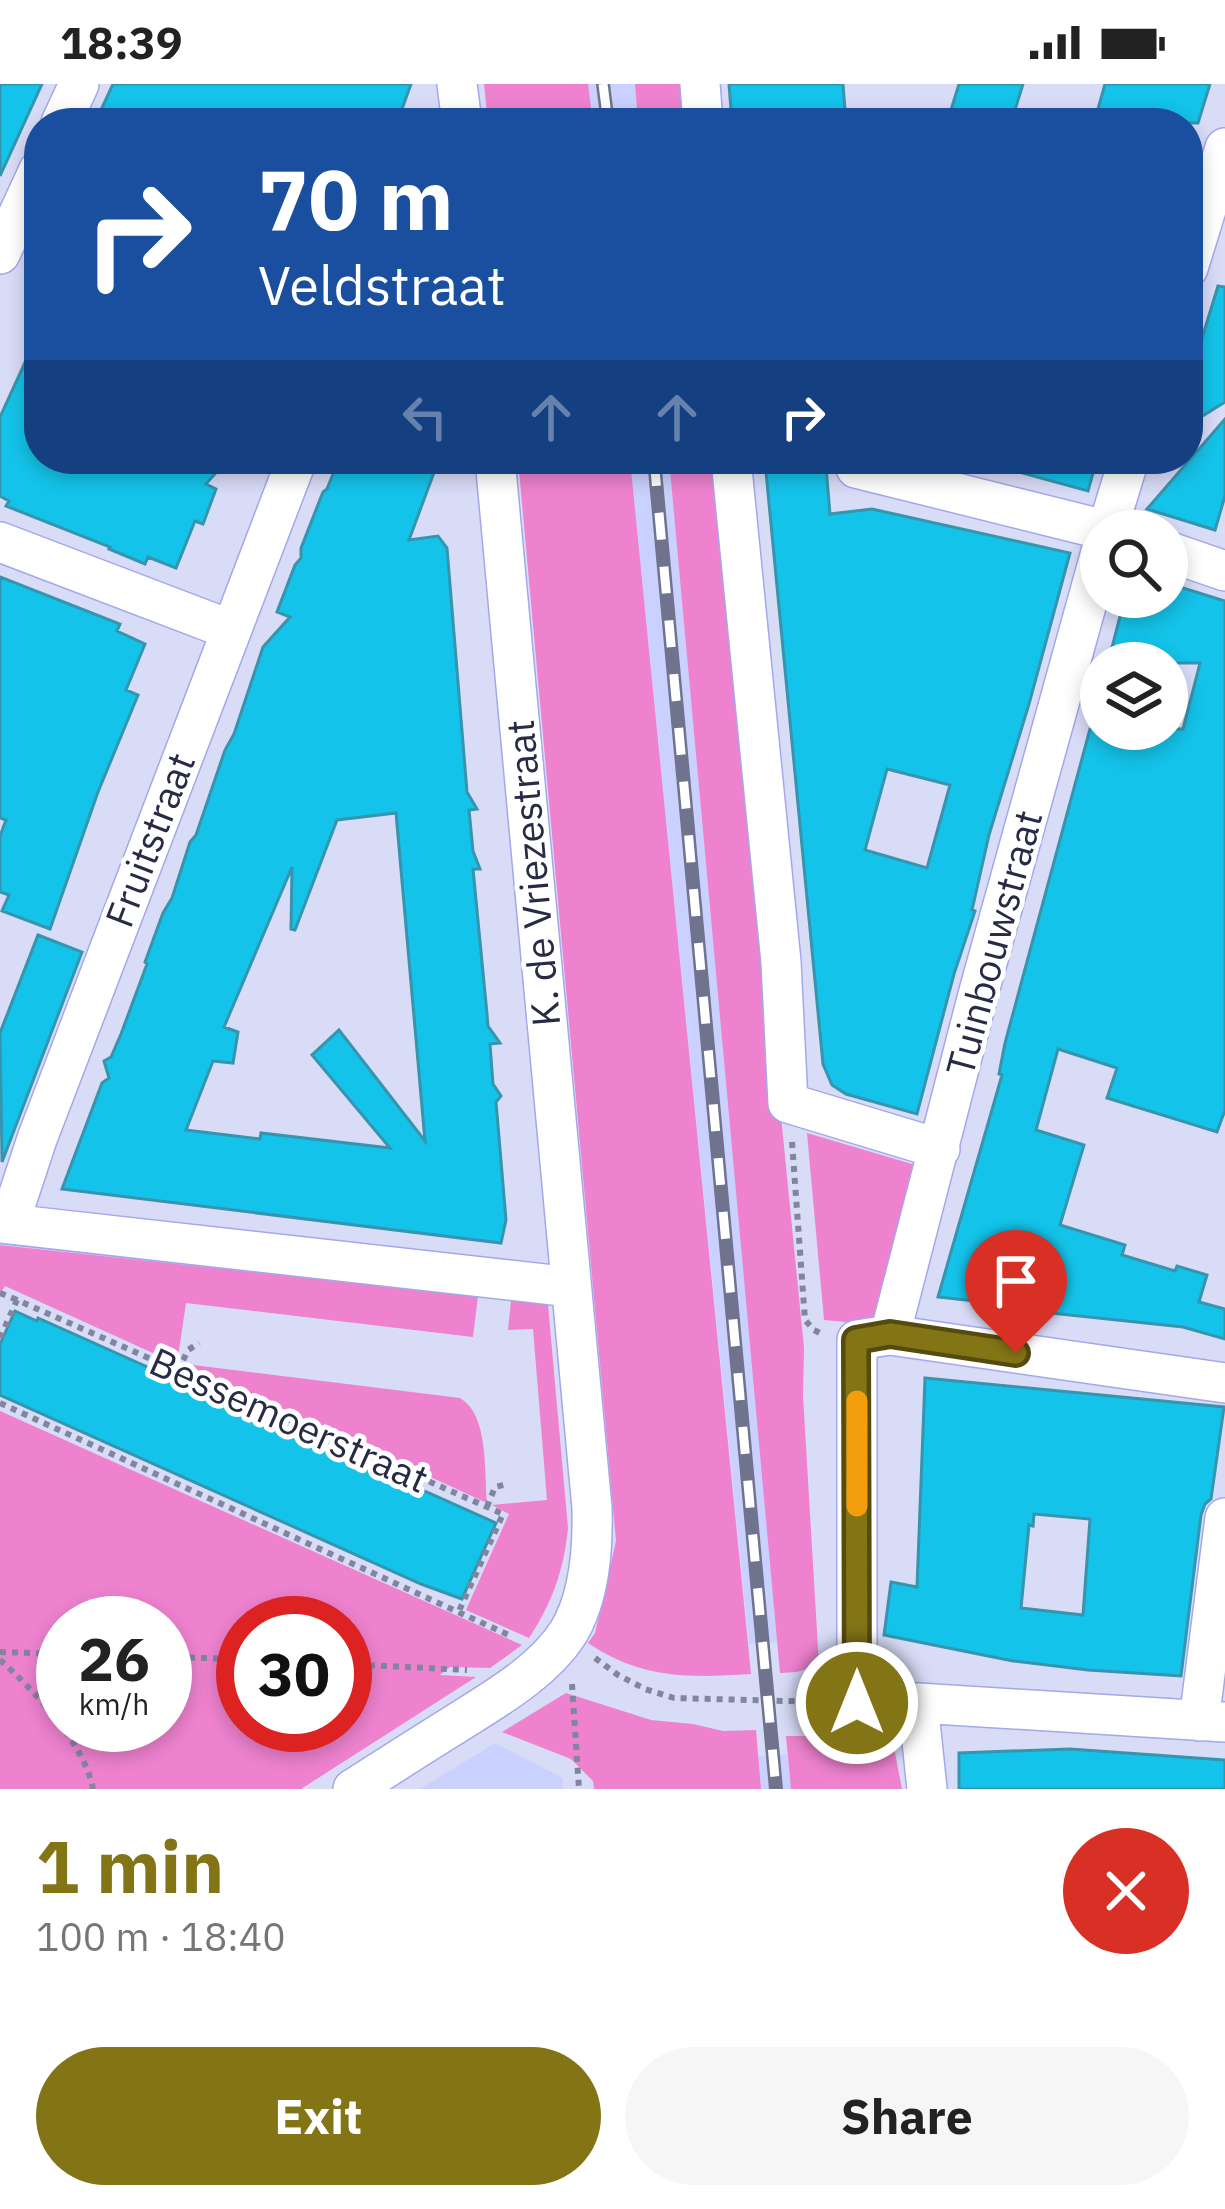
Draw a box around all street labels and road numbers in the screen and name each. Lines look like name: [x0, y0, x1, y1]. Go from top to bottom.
street label: K. de Vriezestraat: [494, 718, 571, 1029]
street label: Fruitstraat: [93, 745, 206, 934]
street label: Tuinbouwstraat: [934, 805, 1053, 1081]
street label: Bessemoerstraat: [142, 1335, 436, 1504]

